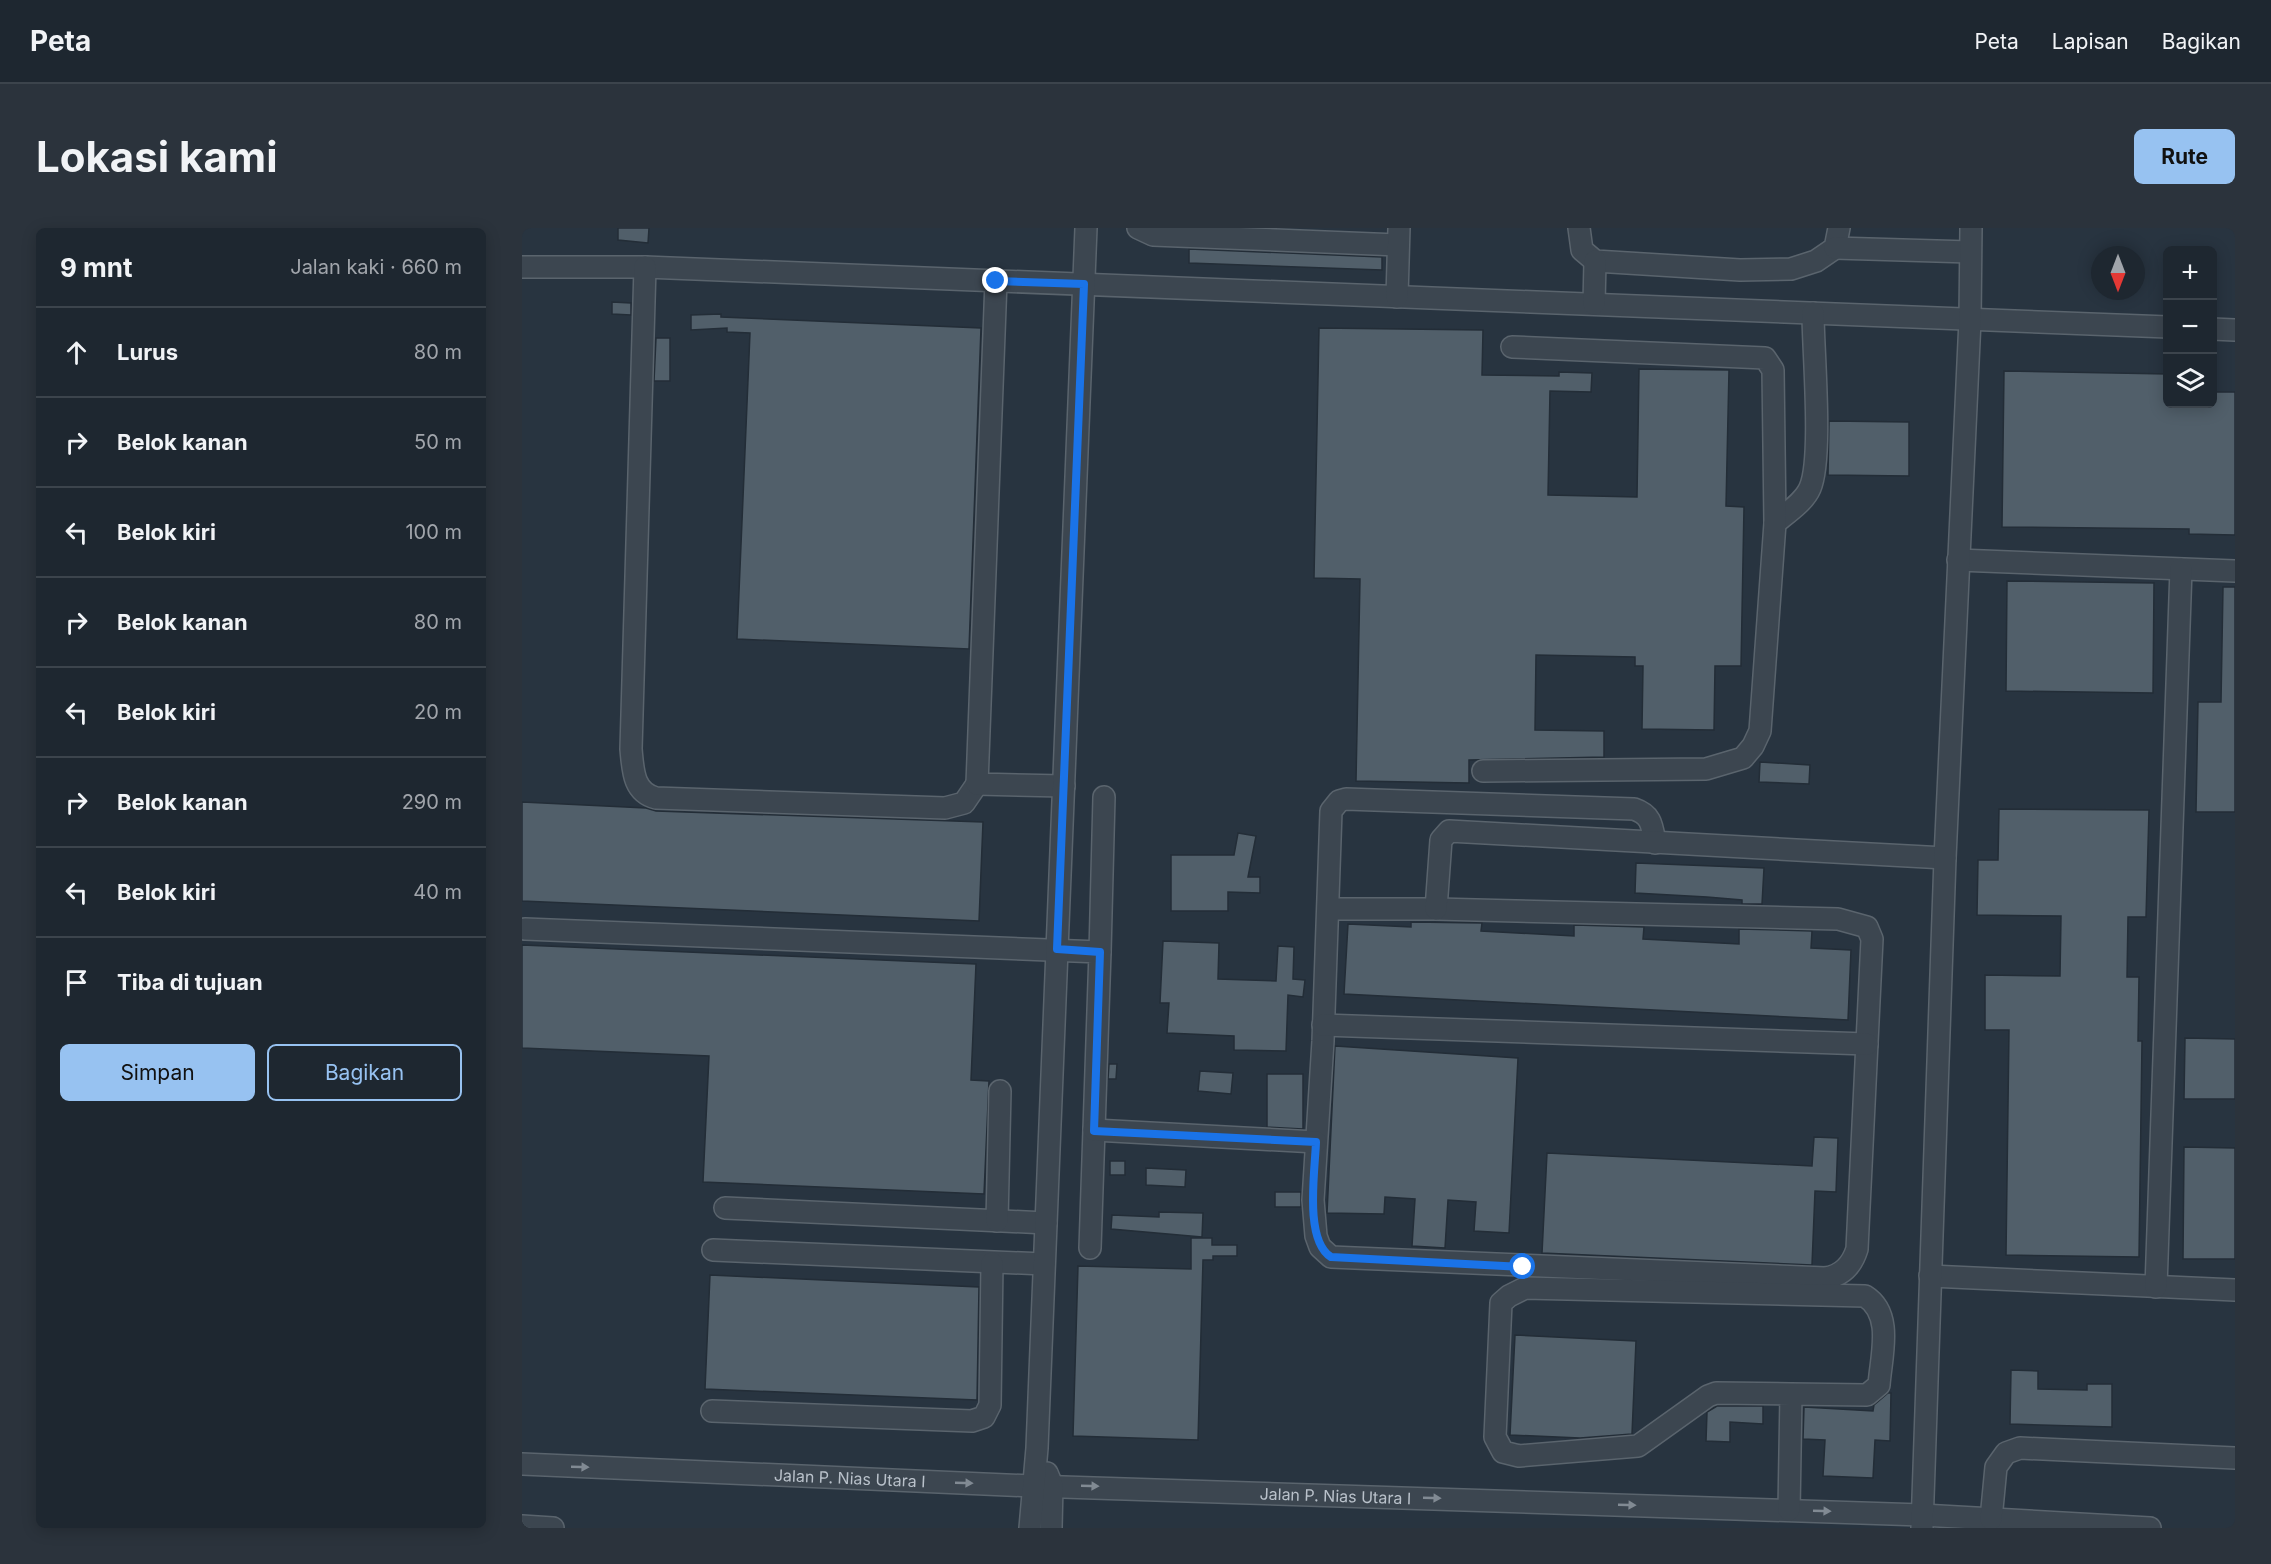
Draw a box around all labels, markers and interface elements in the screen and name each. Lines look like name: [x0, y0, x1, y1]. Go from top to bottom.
text: Peta: [30, 24, 91, 58]
text: Peta: [1975, 29, 2019, 54]
text: Lapisan: [2052, 29, 2129, 54]
text: Bagikan: [2162, 29, 2241, 54]
button: Rute: [2134, 129, 2235, 184]
text: Lokasi kami: [36, 131, 278, 182]
north arrow: [2091, 246, 2145, 300]
map controls: [2163, 246, 2217, 408]
button: +: [2163, 246, 2217, 300]
text: 9 mnt: [60, 252, 132, 283]
text: Jalan kaki · 660 m: [290, 255, 462, 279]
route end: [982, 267, 1008, 293]
button: −: [2163, 300, 2217, 354]
icon: ahead: [60, 336, 93, 369]
text: Lurus: [117, 339, 178, 365]
text: 80 m: [414, 340, 462, 364]
button: layers: [2163, 354, 2217, 408]
icon: right: [60, 426, 93, 459]
text: Belok kanan: [117, 429, 248, 455]
text: 50 m: [414, 430, 462, 454]
icon: left: [60, 516, 93, 549]
text: Belok kiri: [117, 519, 216, 545]
text: 100 m: [405, 520, 462, 544]
icon: right: [60, 606, 93, 639]
text: Belok kanan: [117, 609, 248, 635]
text: 80 m: [414, 610, 462, 634]
icon: left: [60, 696, 93, 729]
text: Belok kiri: [117, 699, 216, 725]
text: 20 m: [414, 700, 462, 724]
icon: right: [60, 786, 93, 819]
text: Belok kanan: [117, 789, 248, 815]
text: 290 m: [402, 790, 462, 814]
icon: left: [60, 876, 93, 909]
text: Belok kiri: [117, 879, 216, 905]
text: 40 m: [413, 880, 462, 904]
icon: arrive: [60, 966, 93, 999]
text: Tiba di tujuan: [117, 969, 263, 995]
button: Simpan: [60, 1044, 255, 1101]
button: Bagikan: [267, 1044, 462, 1101]
route start: [1509, 1253, 1535, 1279]
one-way arrow: [571, 1462, 590, 1471]
street label: Jalan P. Nias Utara I: [774, 1465, 926, 1491]
one-way arrow: [955, 1478, 974, 1487]
one-way arrow: [1081, 1481, 1100, 1491]
street label: Jalan P. Nias Utara I: [1259, 1483, 1411, 1508]
one-way arrow: [1423, 1493, 1442, 1502]
one-way arrow: [1617, 1500, 1636, 1509]
one-way arrow: [1812, 1507, 1831, 1516]

